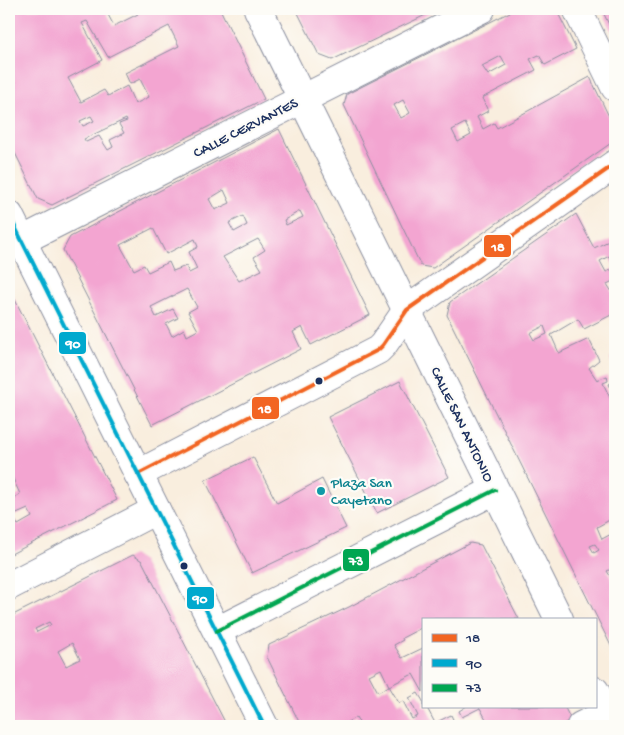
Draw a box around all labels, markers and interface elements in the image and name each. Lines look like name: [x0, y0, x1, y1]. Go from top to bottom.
street label: CALLE CERVANTES: [190, 95, 301, 163]
line badge: 18: [483, 234, 512, 258]
text: 18: [490, 240, 505, 257]
line badge: 90: [58, 331, 87, 355]
text: 90: [65, 337, 81, 354]
street label: CALLE SAN ANTONIO: [426, 364, 497, 485]
unlabelled marker: [314, 376, 324, 386]
line badge: 18: [251, 396, 280, 420]
text: 18: [257, 402, 272, 419]
place label: Plaza San Cayetano: [330, 475, 392, 510]
marker: Plaza San Cayetano: [315, 485, 327, 497]
line badge: 73: [342, 548, 370, 572]
text: 73: [348, 554, 363, 571]
unlabelled marker: [179, 561, 189, 571]
line badge: 90: [186, 586, 215, 610]
text: 90: [192, 592, 208, 609]
legend: [422, 618, 596, 708]
text: 18: [465, 630, 480, 648]
text: 90: [465, 656, 483, 674]
text: 73: [465, 680, 482, 698]

